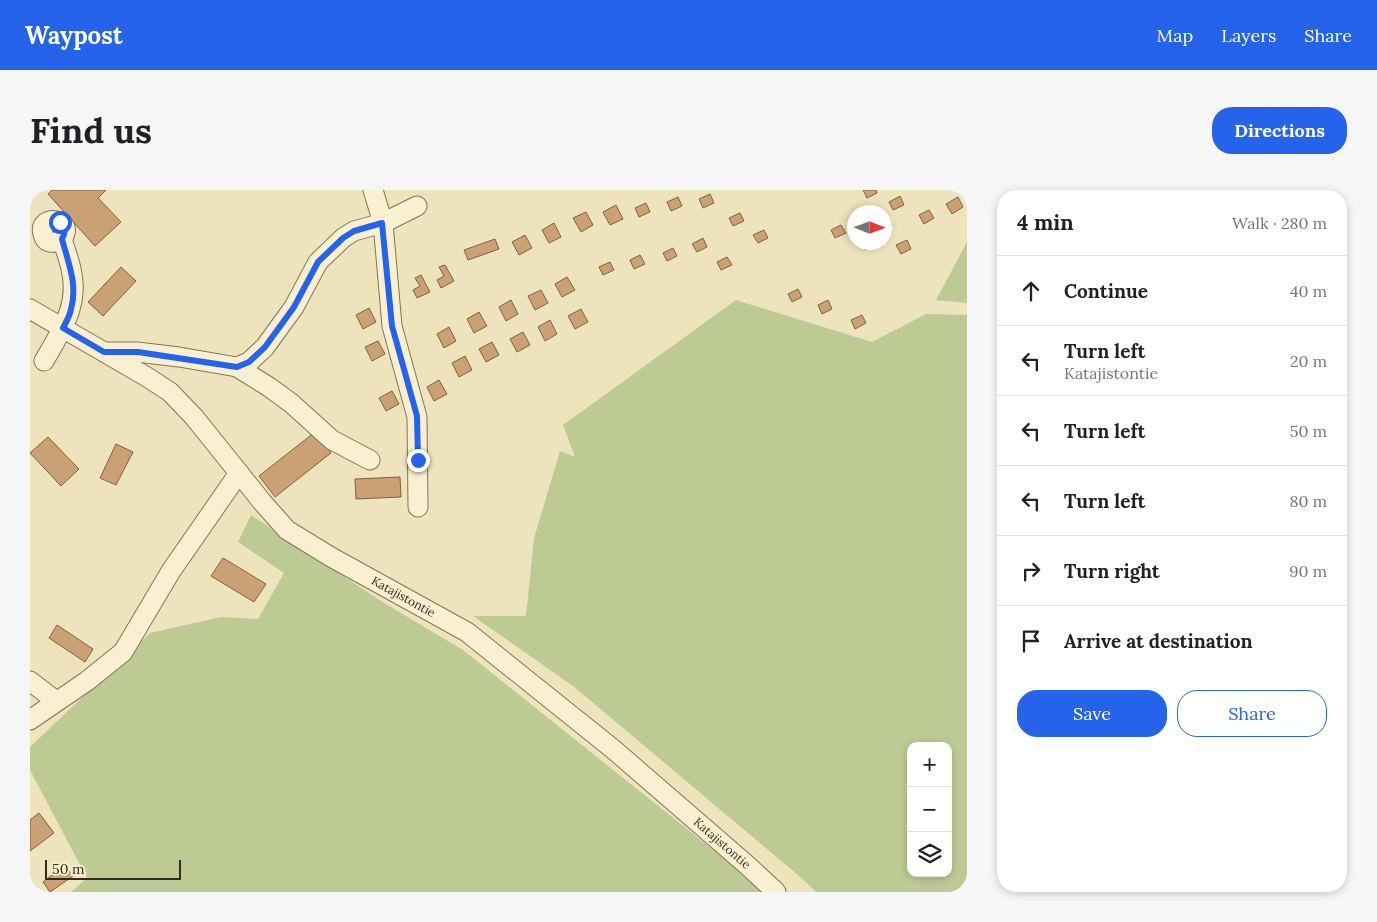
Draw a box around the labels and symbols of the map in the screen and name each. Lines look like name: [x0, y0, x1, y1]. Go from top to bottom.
north arrow: [847, 205, 892, 250]
route start: [49, 211, 72, 234]
route end: [407, 449, 430, 472]
street label: Katajistontie: [369, 573, 439, 620]
street label: Katajistontie: [691, 814, 754, 872]
scale bar: [45, 857, 181, 880]

